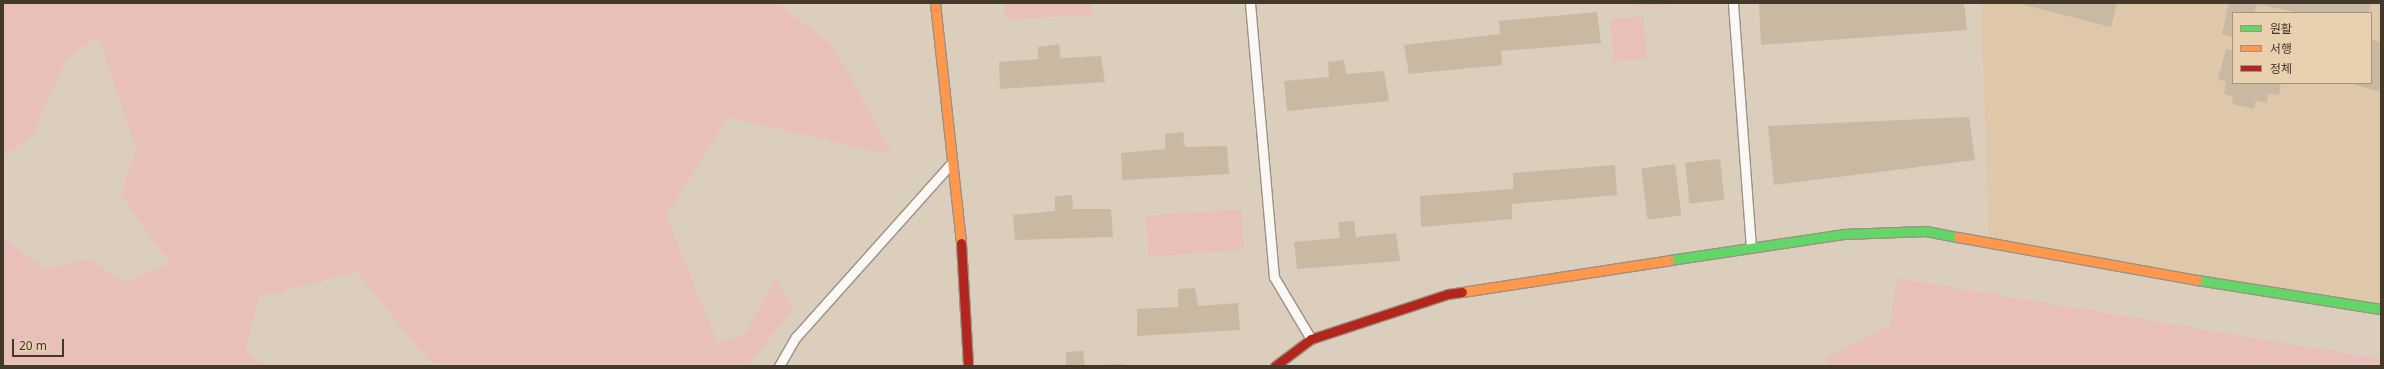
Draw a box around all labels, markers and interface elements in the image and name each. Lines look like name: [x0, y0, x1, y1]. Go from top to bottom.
legend: [2232, 12, 2372, 84]
text: 원활: [2270, 20, 2292, 37]
text: 서행: [2270, 40, 2292, 57]
text: 정체: [2270, 60, 2292, 77]
scale bar: [14, 331, 66, 357]
text: 20 m: [19, 337, 47, 354]

